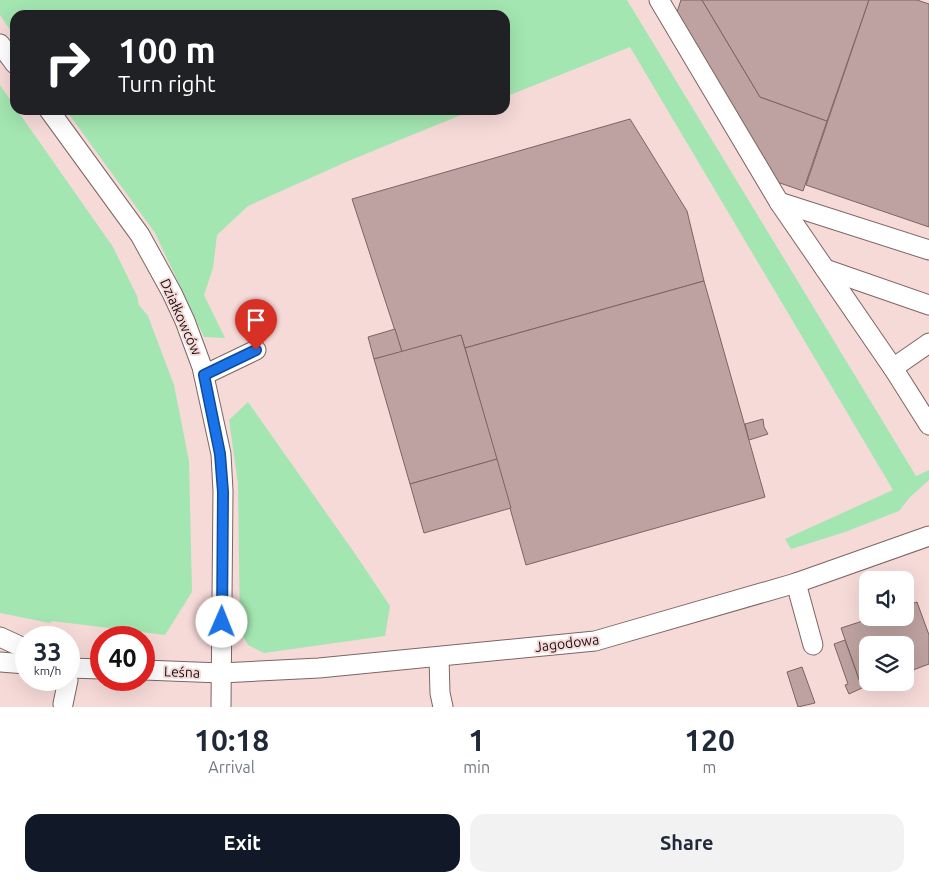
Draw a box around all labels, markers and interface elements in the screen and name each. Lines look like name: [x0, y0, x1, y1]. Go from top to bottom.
icon: right: [35, 30, 100, 95]
text: 100 m: [118, 30, 216, 70]
text: Turn right: [118, 71, 216, 96]
street label: Działkowców: [157, 276, 205, 358]
pin: [235, 299, 277, 350]
icon: arrive: [242, 306, 270, 334]
map controls: [859, 571, 914, 691]
button: sound: [859, 571, 914, 626]
position arrow: [195, 595, 247, 647]
speed limit sign: 40: [90, 626, 155, 691]
street label: Jagodowa: [534, 631, 600, 655]
button: layers: [859, 636, 914, 691]
text: 33: [33, 638, 62, 666]
street label: Leśna: [164, 663, 200, 681]
text: km/h: [34, 664, 61, 677]
text: 10:18: [194, 723, 269, 757]
text: 1: [468, 723, 485, 757]
text: 120: [684, 723, 735, 757]
text: Arrival: [208, 758, 255, 776]
text: min: [463, 758, 490, 776]
text: m: [703, 758, 716, 776]
button: Exit: [25, 814, 460, 872]
button: Share: [470, 814, 904, 872]

